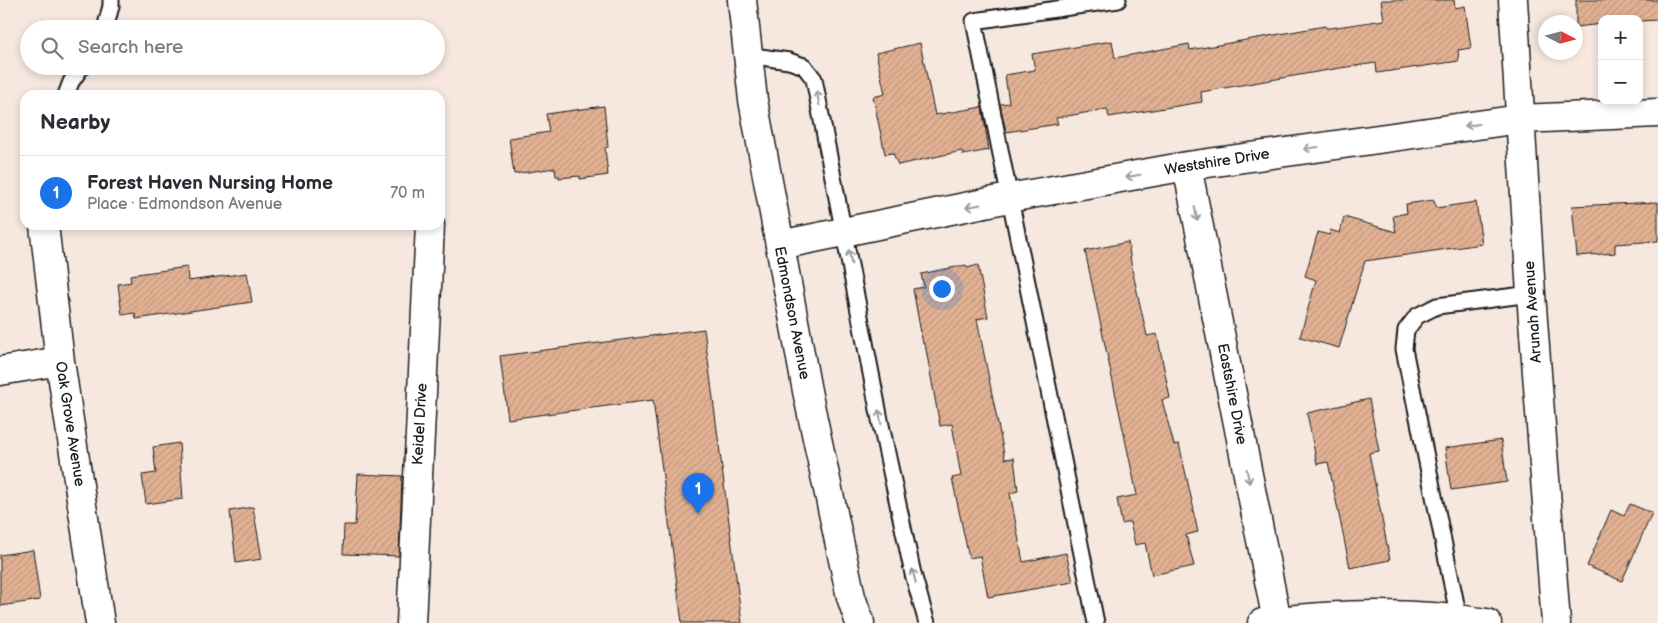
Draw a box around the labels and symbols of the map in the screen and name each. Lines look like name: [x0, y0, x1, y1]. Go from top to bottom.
north arrow: [1538, 15, 1583, 60]
one-way arrow: [813, 90, 822, 106]
one-way arrow: [1464, 121, 1480, 131]
street label: Westshire Drive: [1163, 144, 1271, 180]
one-way arrow: [1303, 144, 1319, 154]
one-way arrow: [1126, 171, 1142, 181]
one-way arrow: [966, 201, 982, 211]
one-way arrow: [1192, 206, 1202, 222]
street label: Edmondson Avenue: [770, 245, 814, 381]
one-way arrow: [844, 250, 854, 266]
street label: Arunah Avenue: [1520, 260, 1546, 364]
your location: [929, 276, 955, 302]
street label: Eastshire Drive: [1213, 342, 1251, 446]
street label: Oak Grove Avenue: [51, 360, 89, 488]
street label: Keidel Drive: [408, 382, 432, 465]
one-way arrow: [874, 410, 884, 426]
one-way arrow: [1244, 468, 1254, 484]
pin: 1: [682, 473, 714, 514]
one-way arrow: [909, 568, 918, 584]

